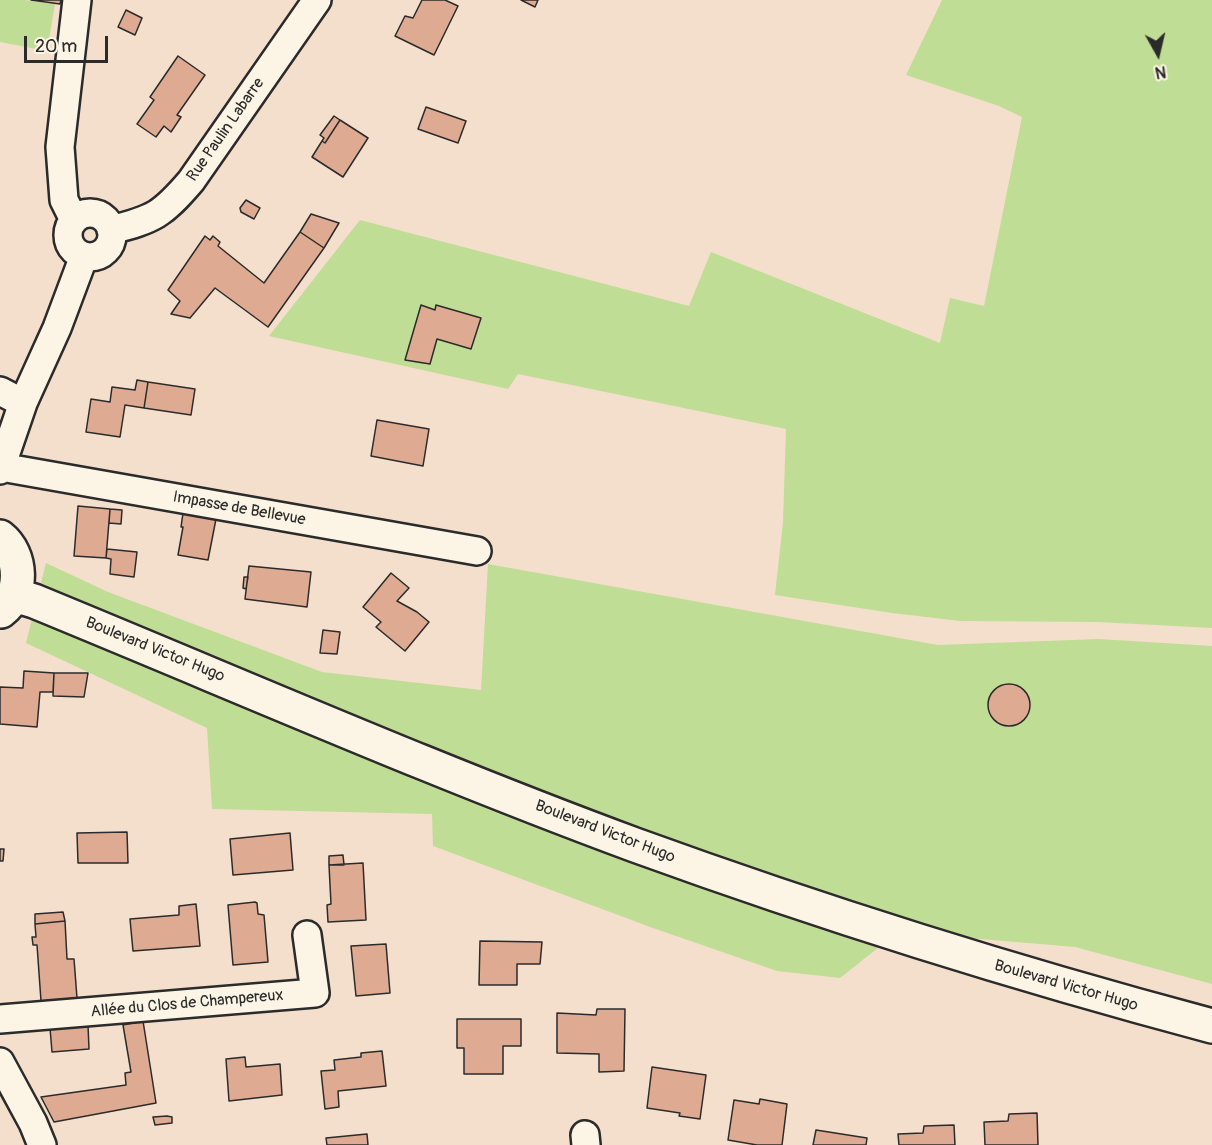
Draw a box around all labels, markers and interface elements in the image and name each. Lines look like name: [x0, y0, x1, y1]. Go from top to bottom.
scale bar: [27, 24, 111, 62]
north arrow: [1128, 24, 1188, 84]
text: 20 m: [35, 35, 77, 58]
text: N: [1154, 61, 1167, 82]
street label: Rue Paulin Labarre: [183, 75, 269, 185]
street label: Impasse de Bellevue: [171, 488, 307, 530]
street label: Boulevard Victor Hugo: [83, 613, 227, 687]
street label: Boulevard Victor Hugo: [532, 796, 678, 868]
street label: Boulevard Victor Hugo: [992, 956, 1140, 1016]
street label: Allée du Clos de Champereux: [90, 986, 284, 1022]

